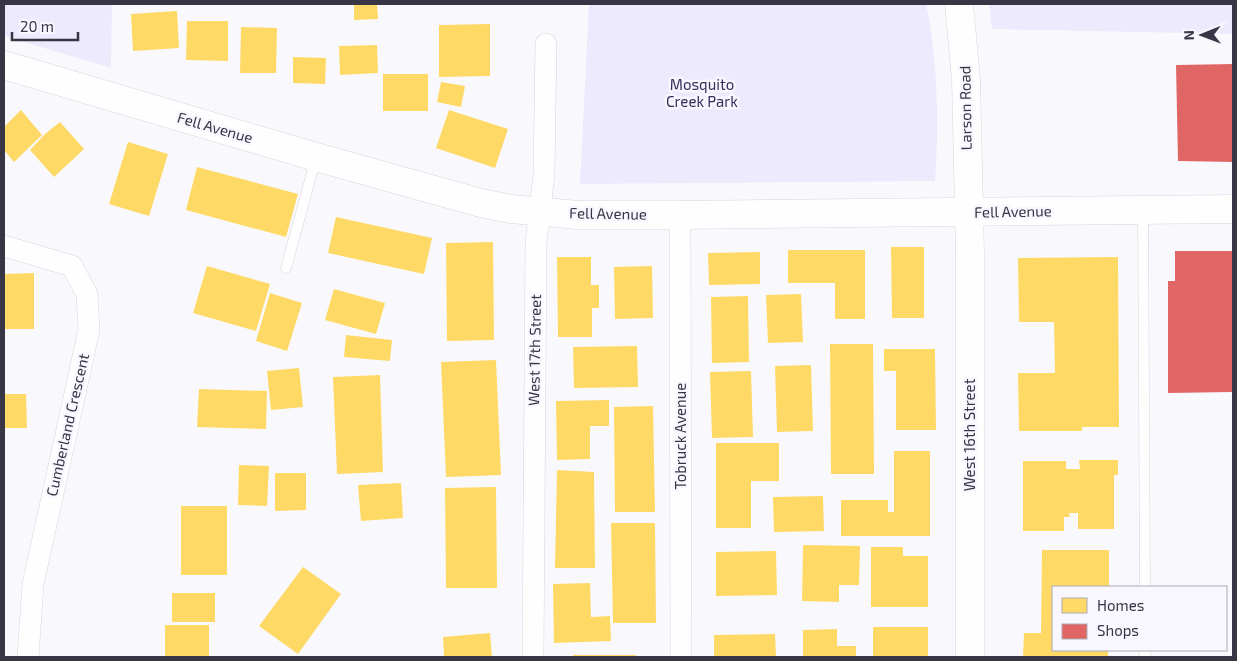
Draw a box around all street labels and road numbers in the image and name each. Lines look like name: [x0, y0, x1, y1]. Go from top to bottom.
street label: Larson Road: [955, 66, 975, 151]
street label: Fell Avenue: [175, 108, 255, 146]
street label: Fell Avenue: [974, 201, 1052, 221]
street label: Fell Avenue: [569, 203, 647, 223]
street label: West 17th Street: [524, 294, 544, 406]
street label: Cumberland Crescent: [42, 351, 92, 498]
street label: West 16th Street: [960, 378, 978, 491]
street label: Tobruck Avenue: [671, 383, 689, 489]

